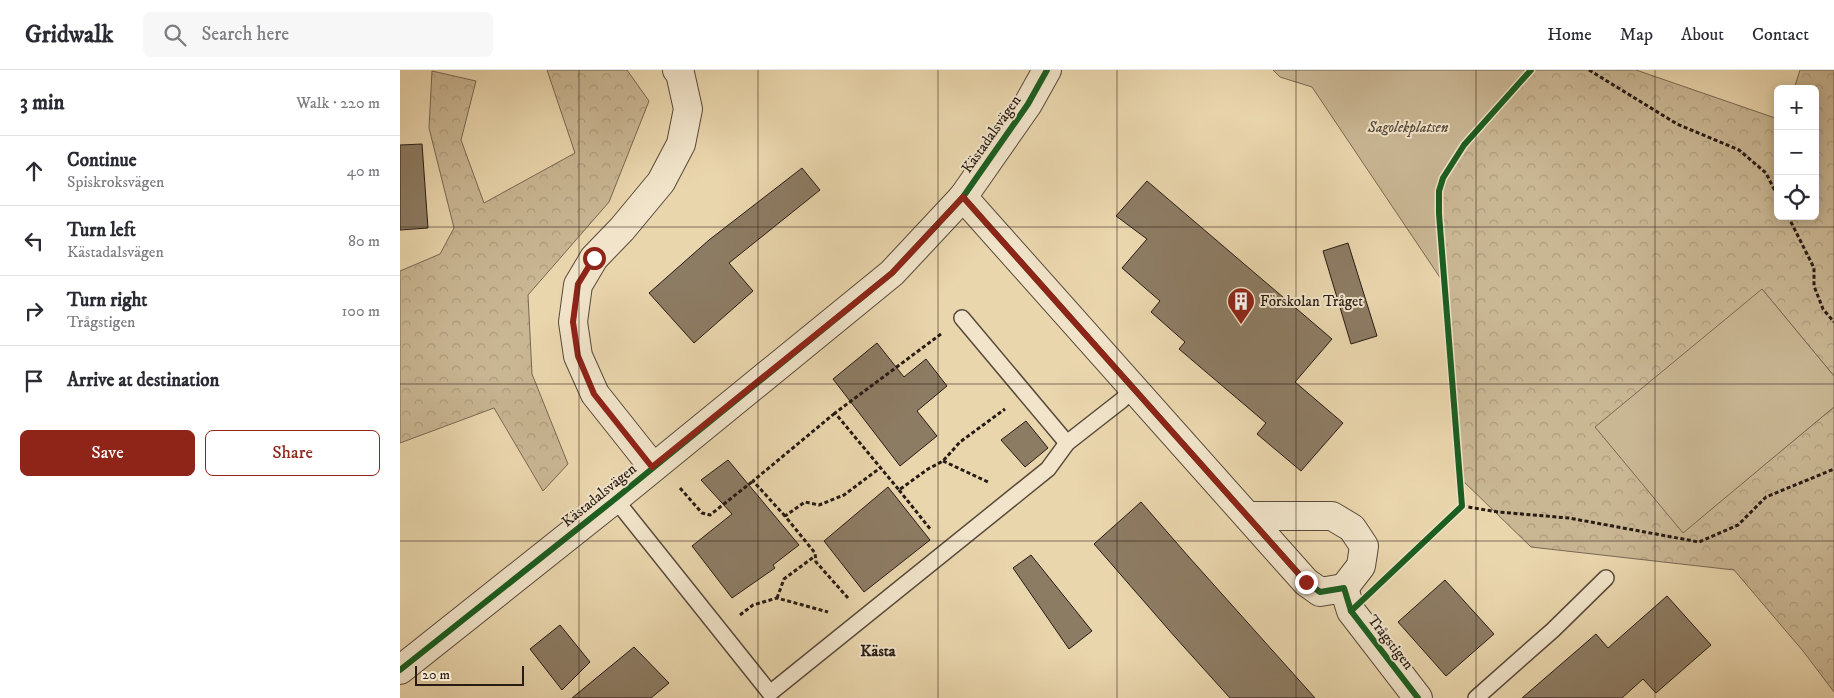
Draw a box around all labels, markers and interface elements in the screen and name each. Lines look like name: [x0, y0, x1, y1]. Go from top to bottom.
search box: [143, 12, 493, 57]
text: Gridwalk: [25, 20, 113, 50]
icon: search: [161, 21, 189, 49]
text: Search here: [201, 23, 289, 46]
text: Home: [1547, 24, 1592, 46]
text: Map: [1620, 24, 1653, 46]
text: About: [1681, 24, 1724, 46]
text: Contact: [1752, 24, 1809, 46]
map controls: [1774, 85, 1819, 220]
button: +: [1774, 85, 1819, 130]
text: 3 min: [20, 90, 65, 116]
street label: Kästadalsvägen: [958, 92, 1025, 177]
text: Walk · 220 m: [296, 93, 380, 113]
park label: Sagolekplatsen: [1367, 118, 1449, 137]
button: −: [1774, 130, 1819, 175]
text: Continue: [67, 149, 137, 172]
icon: ahead: [20, 157, 48, 185]
text: 40 m: [347, 161, 380, 181]
text: Spiskroksvägen: [67, 172, 164, 192]
button: locate: [1774, 175, 1819, 220]
text: Turn left: [67, 219, 136, 242]
icon: left: [20, 227, 48, 255]
text: 80 m: [348, 231, 380, 251]
text: Kästadalsvägen: [67, 242, 164, 262]
route start: [583, 247, 606, 270]
building icon: Förskolan Tråget: [1226, 286, 1256, 325]
text: Turn right: [67, 289, 147, 312]
place label: Förskolan Tråget: [1260, 292, 1363, 311]
icon: right: [20, 297, 48, 325]
text: 100 m: [342, 301, 380, 321]
text: Trågstigen: [67, 312, 135, 332]
icon: arrive: [20, 367, 48, 395]
text: Arrive at destination: [67, 369, 219, 392]
button: Save: [20, 430, 195, 476]
button: Share: [205, 430, 380, 476]
street label: Kästadalsvägen: [558, 459, 641, 531]
route end: [1295, 571, 1318, 594]
street label: Trågstigen: [1363, 611, 1418, 674]
district label: Kästa: [860, 641, 897, 661]
scale bar: [415, 663, 524, 686]
text: 20 m: [422, 666, 450, 684]

